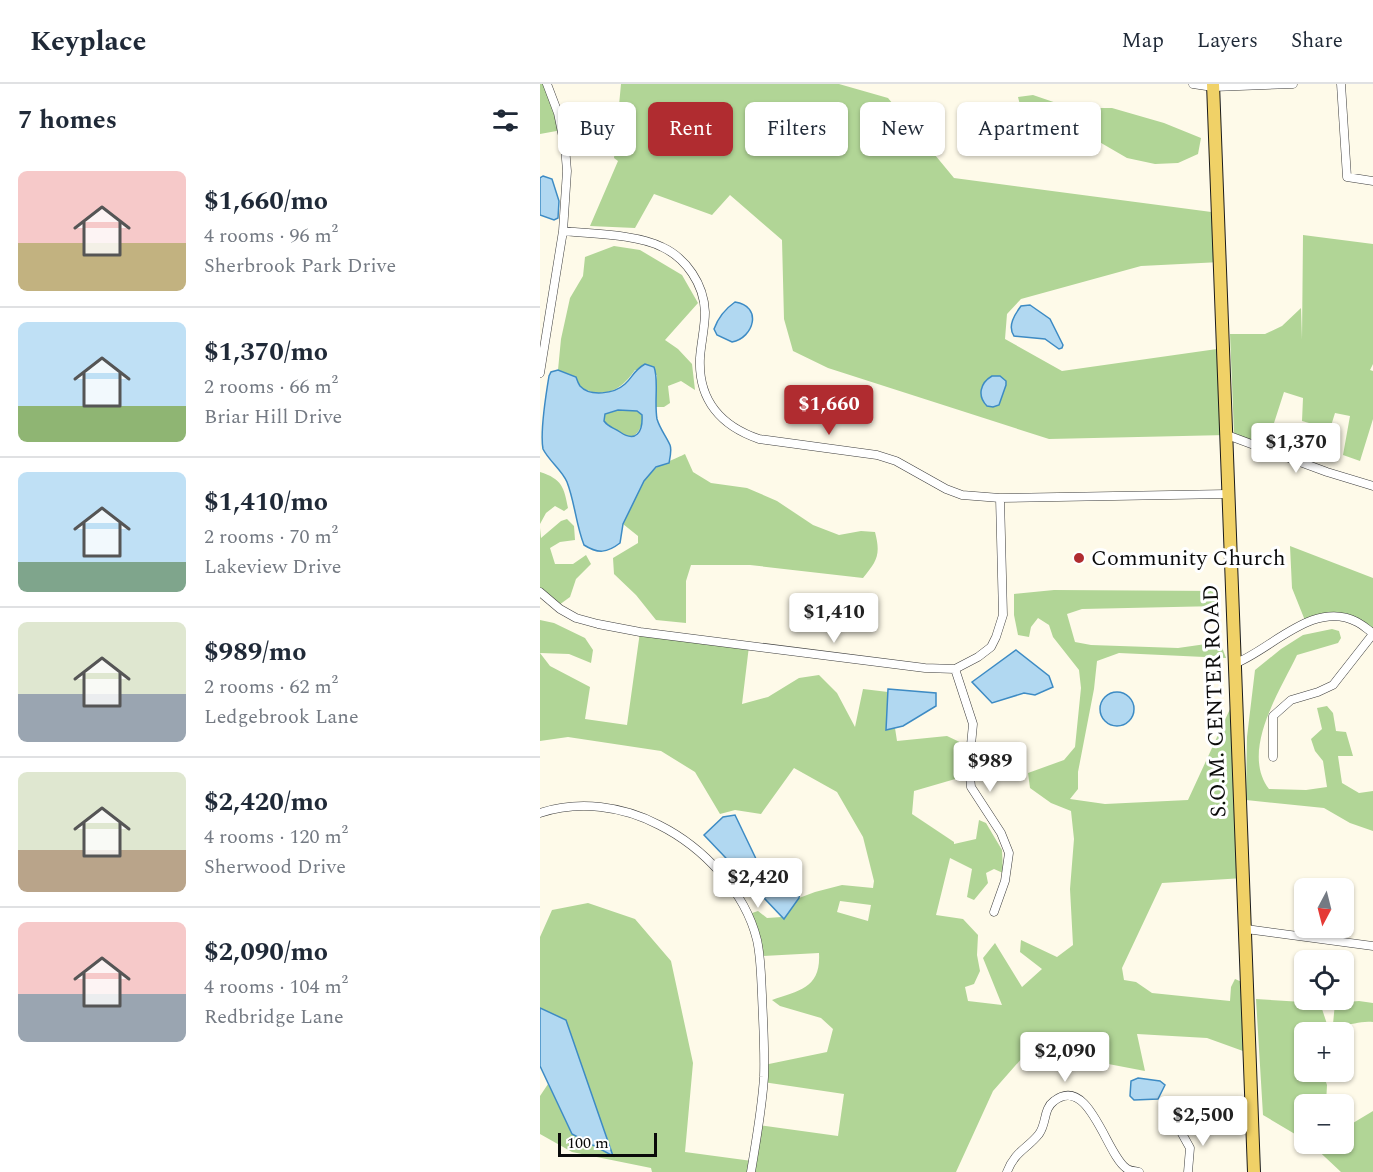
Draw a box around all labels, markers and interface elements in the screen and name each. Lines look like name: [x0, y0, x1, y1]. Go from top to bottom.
text: Keyplace: [30, 20, 146, 63]
text: Map: [1122, 25, 1164, 57]
text: Layers: [1197, 25, 1258, 57]
text: Share: [1291, 25, 1343, 57]
text: 7 homes: [18, 100, 117, 140]
chip: Buy: [558, 102, 636, 156]
chip: Rent: [648, 102, 733, 156]
chip: Filters: [745, 102, 848, 156]
chip: New: [860, 102, 945, 156]
chip: Apartment: [957, 102, 1101, 156]
icon: filters: [489, 104, 522, 137]
text: $1,660/mo: [204, 181, 328, 221]
icon: home: [66, 195, 138, 267]
text: 4 rooms · 96 m²: [204, 221, 338, 251]
text: Sherbrook Park Drive: [204, 251, 396, 281]
text: $1,370/mo: [204, 332, 328, 372]
icon: home: [66, 346, 138, 418]
text: 2 rooms · 66 m²: [204, 372, 338, 402]
pin: $1,660: [780, 385, 878, 436]
text: $1,660: [798, 389, 860, 419]
text: Briar Hill Drive: [204, 402, 342, 432]
pin: $1,370: [1247, 423, 1345, 474]
text: $1,370: [1265, 427, 1327, 457]
text: $1,410/mo: [204, 482, 328, 522]
icon: home: [66, 496, 138, 568]
text: 2 rooms · 70 m²: [204, 522, 338, 552]
place label: Community Church: [1091, 542, 1286, 575]
marker: Community Church: [1072, 551, 1086, 565]
text: Lakeview Drive: [204, 552, 341, 582]
street label: S.O.M. CENTER ROAD: [1194, 584, 1236, 818]
pin: $1,410: [785, 593, 883, 644]
text: $1,410: [803, 597, 865, 627]
text: $989/mo: [204, 632, 307, 672]
icon: home: [66, 646, 138, 718]
text: 2 rooms · 62 m²: [204, 672, 338, 702]
text: Ledgebrook Lane: [204, 702, 359, 732]
pin: $989: [954, 742, 1026, 793]
text: $989: [968, 746, 1012, 776]
text: $2,420/mo: [204, 782, 328, 822]
icon: home: [66, 796, 138, 868]
text: 4 rooms · 120 m²: [204, 822, 348, 852]
text: Sherwood Drive: [204, 852, 346, 882]
pin: $2,420: [709, 858, 807, 909]
text: $2,420: [727, 862, 789, 892]
north arrow: [1294, 878, 1354, 938]
map controls: [1294, 878, 1354, 1154]
text: $2,090/mo: [204, 932, 328, 972]
icon: home: [66, 946, 138, 1018]
button: locate: [1294, 950, 1354, 1010]
text: 4 rooms · 104 m²: [204, 972, 348, 1002]
text: Redbridge Lane: [204, 1002, 344, 1032]
button: +: [1294, 1022, 1354, 1082]
pin: $2,090: [1016, 1032, 1114, 1083]
text: $2,090: [1034, 1036, 1096, 1066]
button: −: [1294, 1094, 1354, 1154]
pin: $2,500: [1154, 1096, 1252, 1147]
text: $2,500: [1172, 1100, 1234, 1130]
scale bar: [558, 1130, 657, 1158]
text: 100 m: [567, 1131, 609, 1155]

